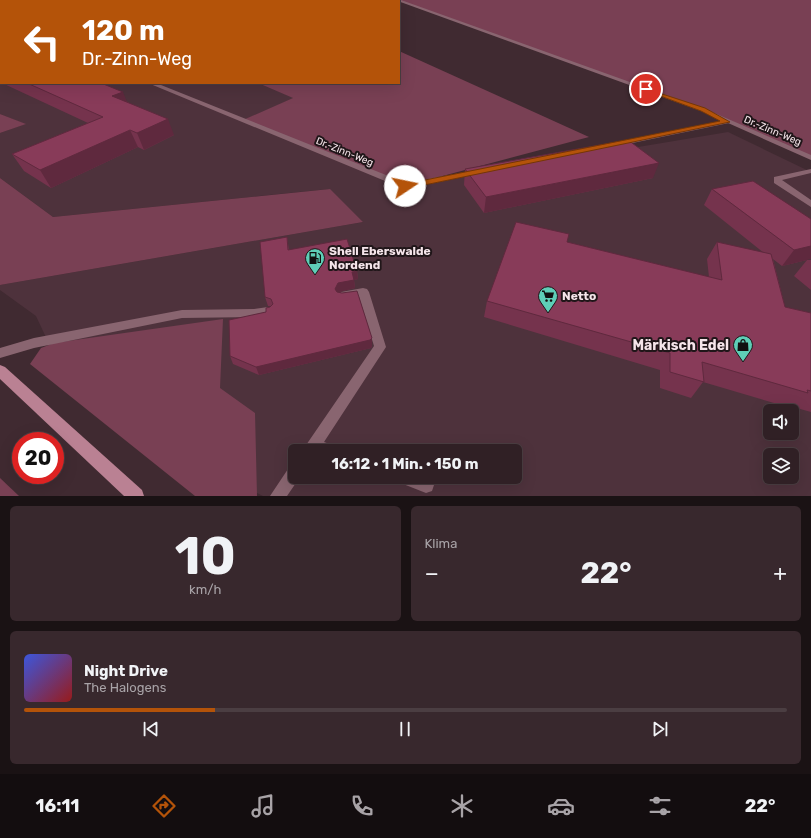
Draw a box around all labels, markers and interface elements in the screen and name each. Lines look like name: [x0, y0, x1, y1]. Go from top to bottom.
text: 120 m: [82, 14, 165, 47]
icon: left: [16, 16, 68, 68]
text: Dr.-Zinn-Weg: [82, 48, 192, 70]
pin: [629, 72, 663, 106]
icon: arrive: [635, 78, 657, 100]
street label: Dr.-Zinn-Weg: [742, 113, 803, 148]
street label: Dr.-Zinn-Weg: [314, 135, 375, 169]
position arrow: [384, 165, 426, 207]
place label: Shell Eberswalde Nordend: [329, 244, 431, 272]
fuel station icon: Shell Eberswalde Nordend: [304, 247, 326, 275]
supermarket icon: Netto: [537, 285, 559, 313]
place label: Netto: [562, 289, 596, 303]
shop icon: Märkisch Edel: [732, 334, 754, 362]
place label: Märkisch Edel: [632, 337, 729, 354]
map controls: [763, 404, 799, 484]
button: sound: [763, 404, 799, 440]
speed limit sign: 20: [12, 432, 64, 484]
button: layers: [763, 448, 799, 484]
text: 16:12 · 1 Min. · 150 m: [331, 455, 479, 473]
text: 10: [175, 525, 236, 587]
text: Klima: [425, 536, 457, 551]
text: 22°: [580, 555, 632, 591]
text: −: [425, 560, 439, 587]
text: +: [773, 560, 787, 587]
text: km/h: [189, 582, 221, 597]
text: Night Drive: [84, 662, 168, 680]
text: The Halogens: [84, 680, 166, 695]
icon: previous: [140, 718, 162, 740]
icon: pause: [394, 718, 416, 740]
icon: next: [649, 718, 671, 740]
icon: directions: [150, 792, 178, 820]
icon: music: [249, 792, 277, 820]
icon: phone: [348, 792, 376, 820]
icon: climate: [448, 792, 476, 820]
icon: car: [547, 792, 575, 820]
icon: filters: [646, 792, 674, 820]
text: 16:11: [36, 795, 79, 817]
text: 22°: [745, 795, 775, 817]

